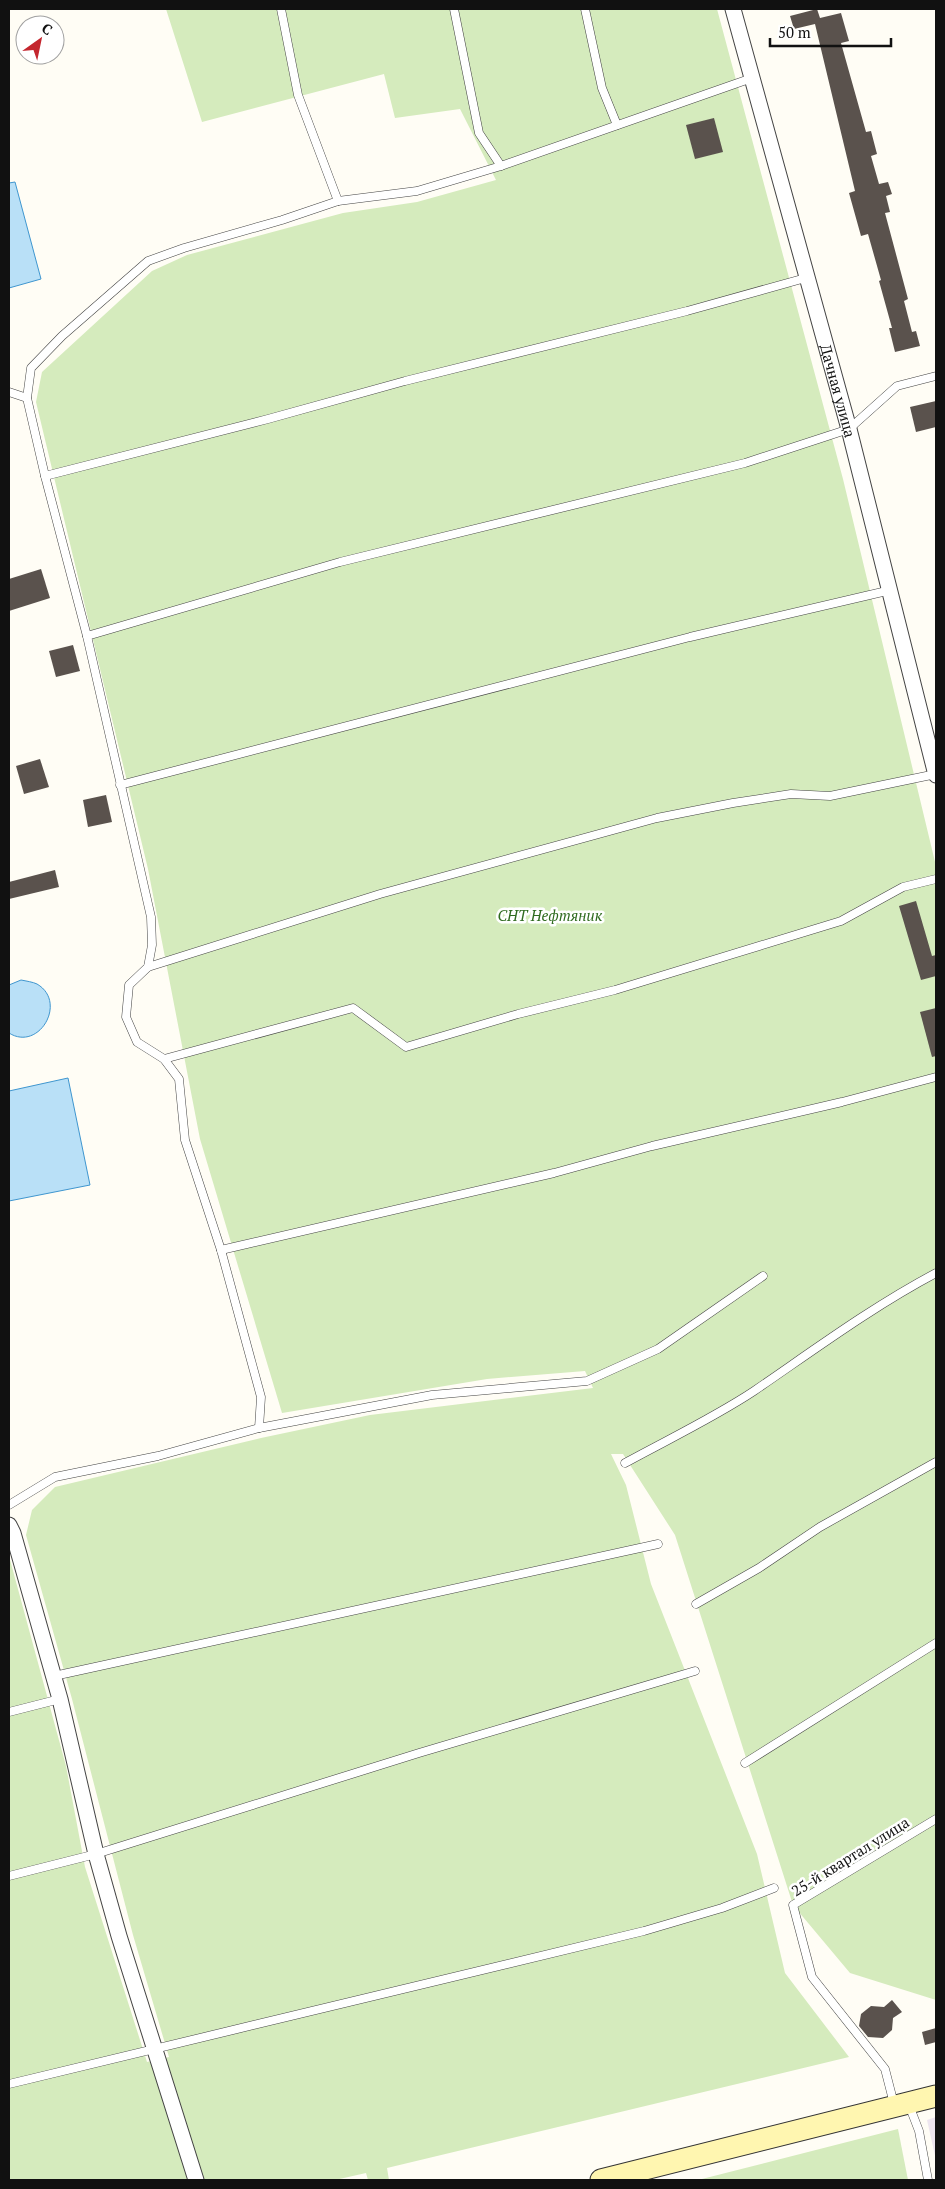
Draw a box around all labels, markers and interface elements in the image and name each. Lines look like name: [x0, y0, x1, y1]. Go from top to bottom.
north arrow: [15, 15, 65, 65]
scale bar: [770, 15, 891, 47]
text: С: [38, 18, 56, 39]
text: 50 m: [778, 22, 811, 42]
street label: Дачная улица: [816, 342, 861, 440]
park label: СНТ Нефтяник: [498, 905, 603, 925]
street label: 25-й квартал улица: [787, 1811, 913, 1900]

